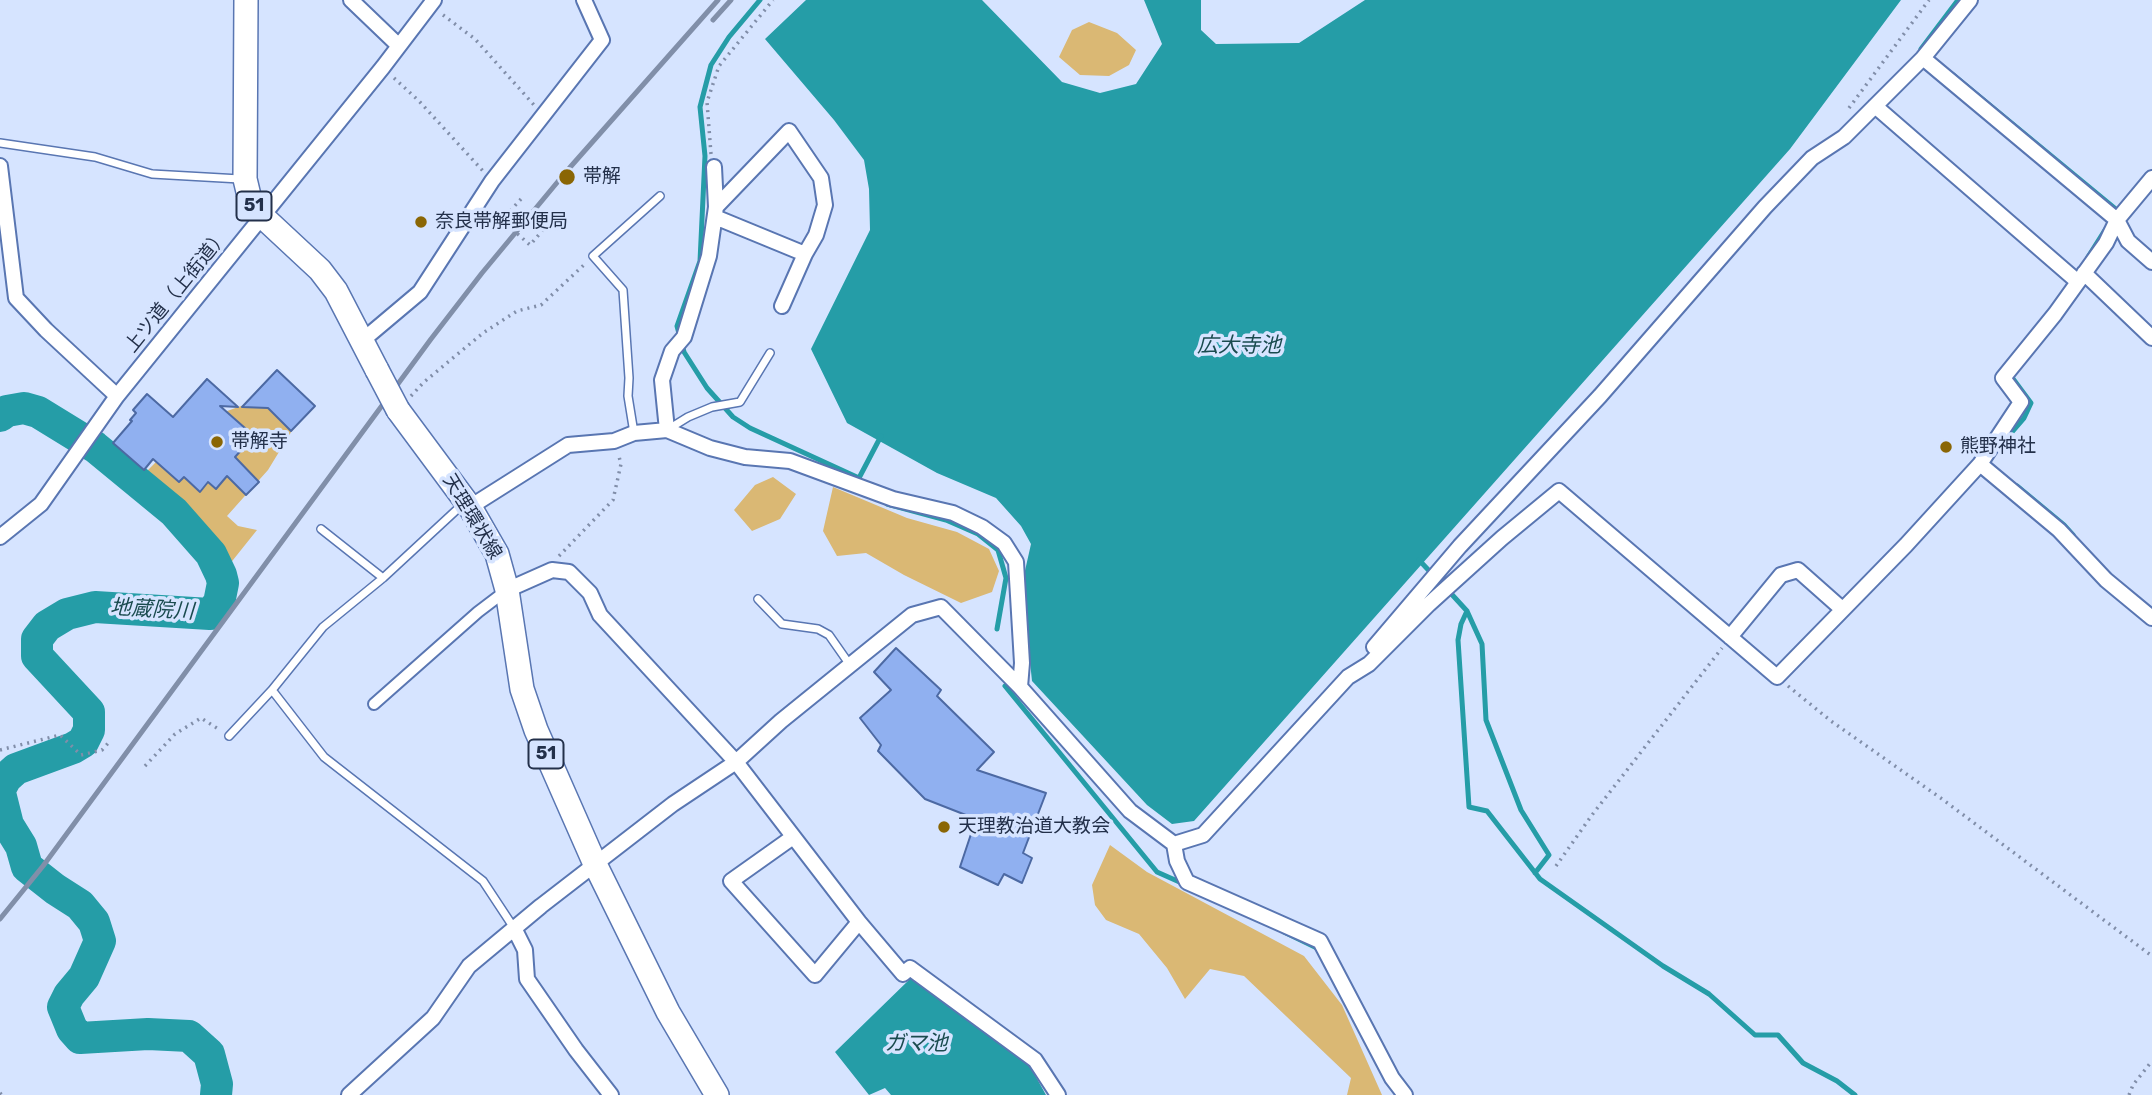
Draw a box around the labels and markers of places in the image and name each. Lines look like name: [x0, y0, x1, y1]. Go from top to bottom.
place label: 帯解: [583, 166, 621, 188]
marker: 帯解: [557, 167, 577, 187]
place label: 奈良帯解郵便局: [435, 211, 568, 233]
marker: 奈良帯解郵便局: [413, 214, 429, 230]
place label: 帯解寺: [231, 431, 288, 453]
marker: 帯解寺: [209, 434, 225, 450]
place label: 熊野神社: [1960, 436, 2036, 458]
marker: 熊野神社: [1938, 439, 1954, 455]
place label: 天理教治道大教会: [958, 816, 1110, 838]
marker: 天理教治道大教会: [936, 819, 952, 835]

